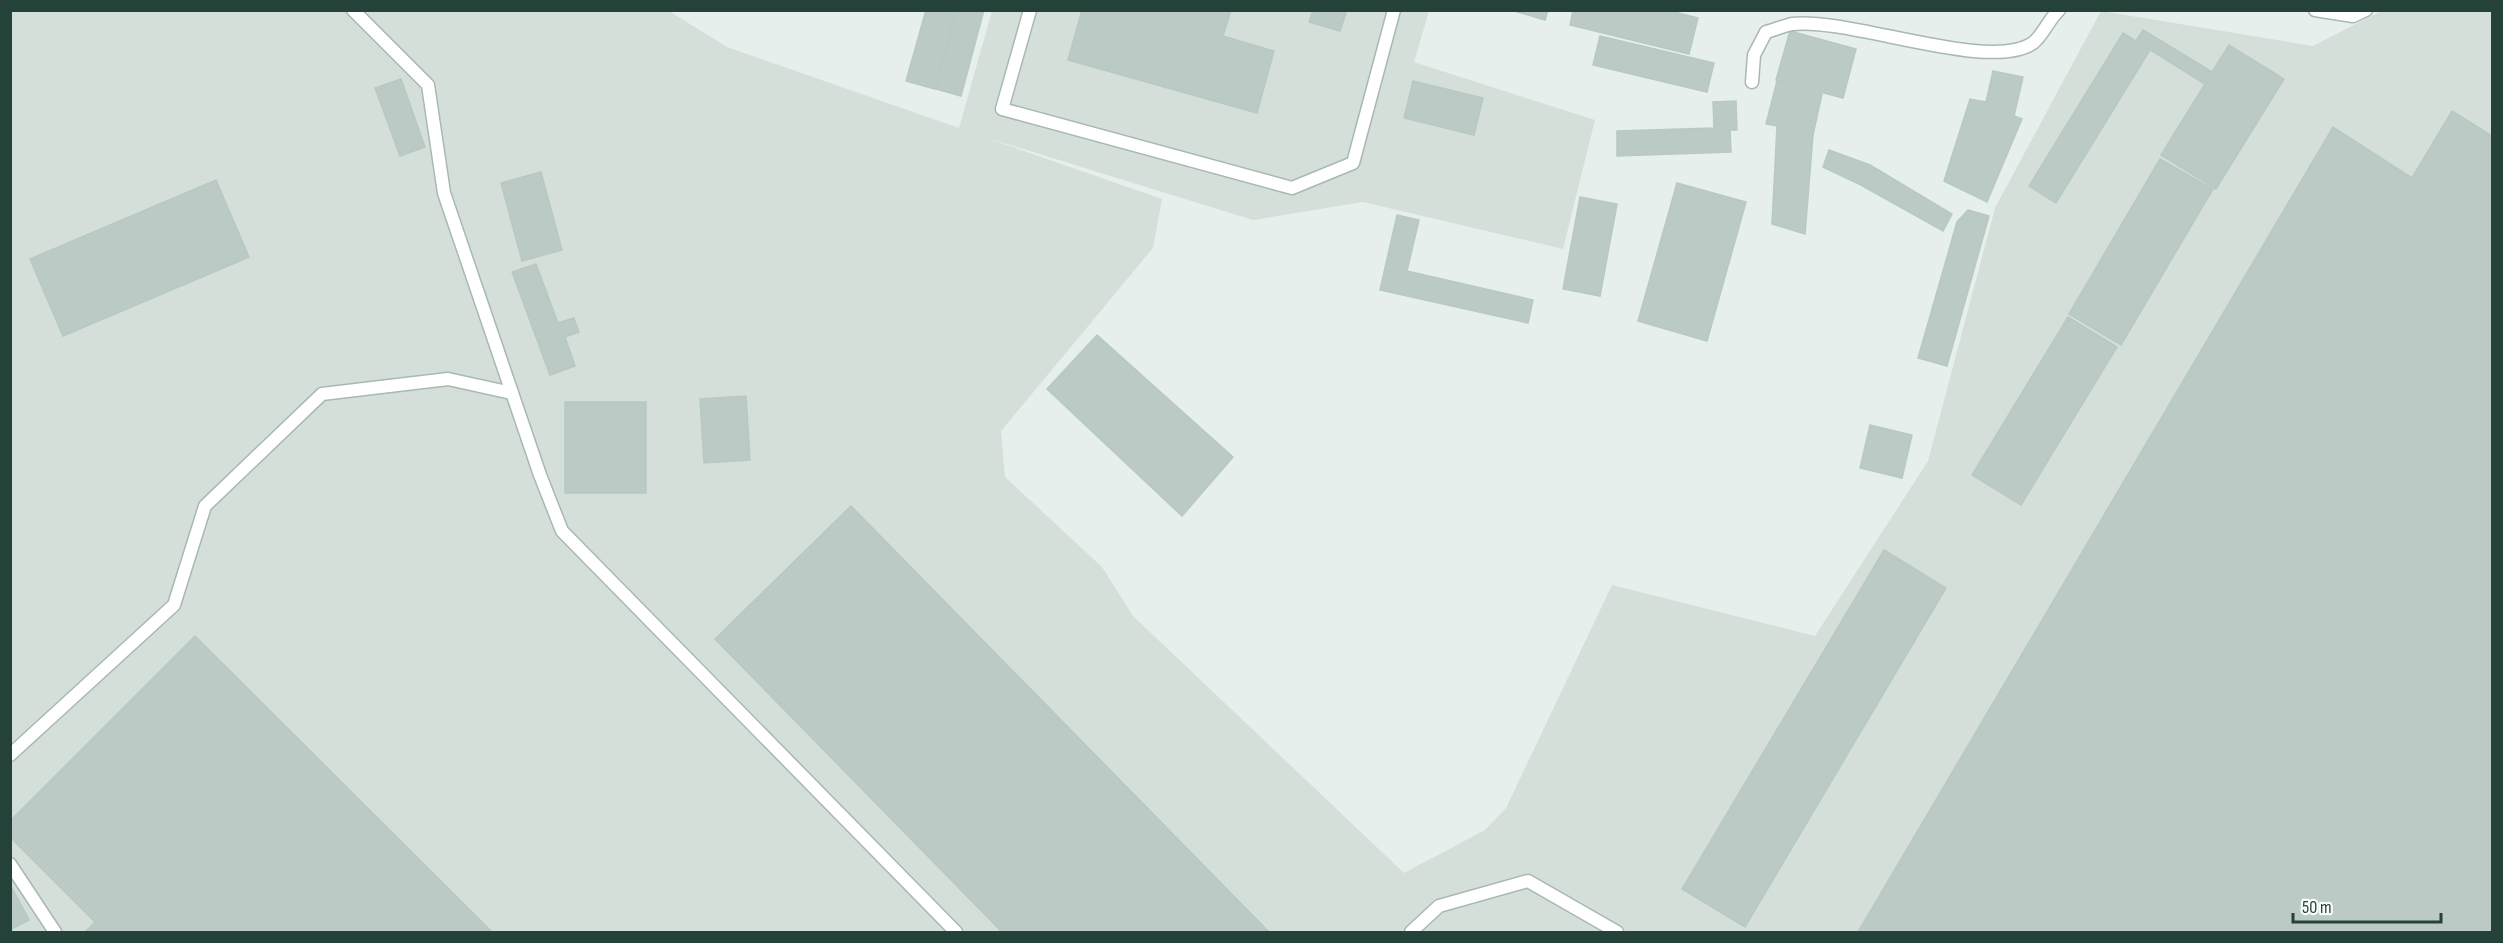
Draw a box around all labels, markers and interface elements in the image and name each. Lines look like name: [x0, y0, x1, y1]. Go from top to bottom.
scale bar: [2293, 886, 2442, 924]
text: 50 m: [2302, 897, 2332, 918]

